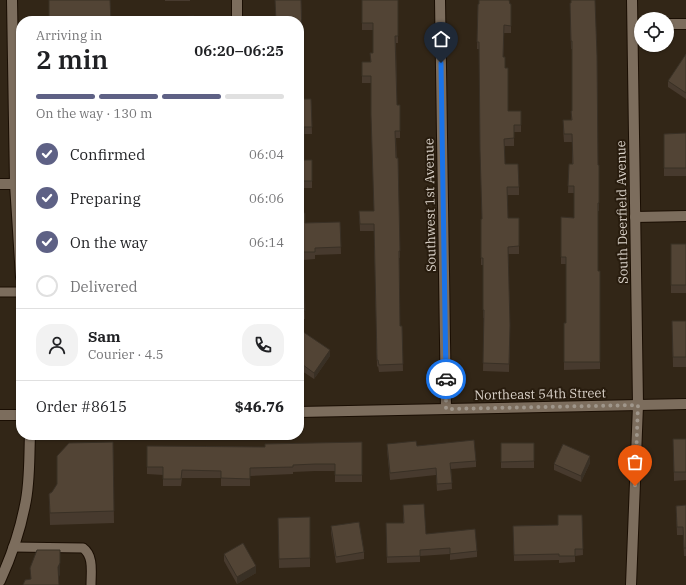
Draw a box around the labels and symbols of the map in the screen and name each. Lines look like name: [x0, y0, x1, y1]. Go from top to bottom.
pin: [424, 22, 458, 63]
street label: Southwest 1st Avenue: [420, 138, 440, 272]
street label: South Deerfield Avenue: [612, 140, 632, 284]
courier: [426, 359, 466, 399]
street label: Northeast 54th Street: [474, 384, 606, 404]
pin: [618, 445, 652, 486]

